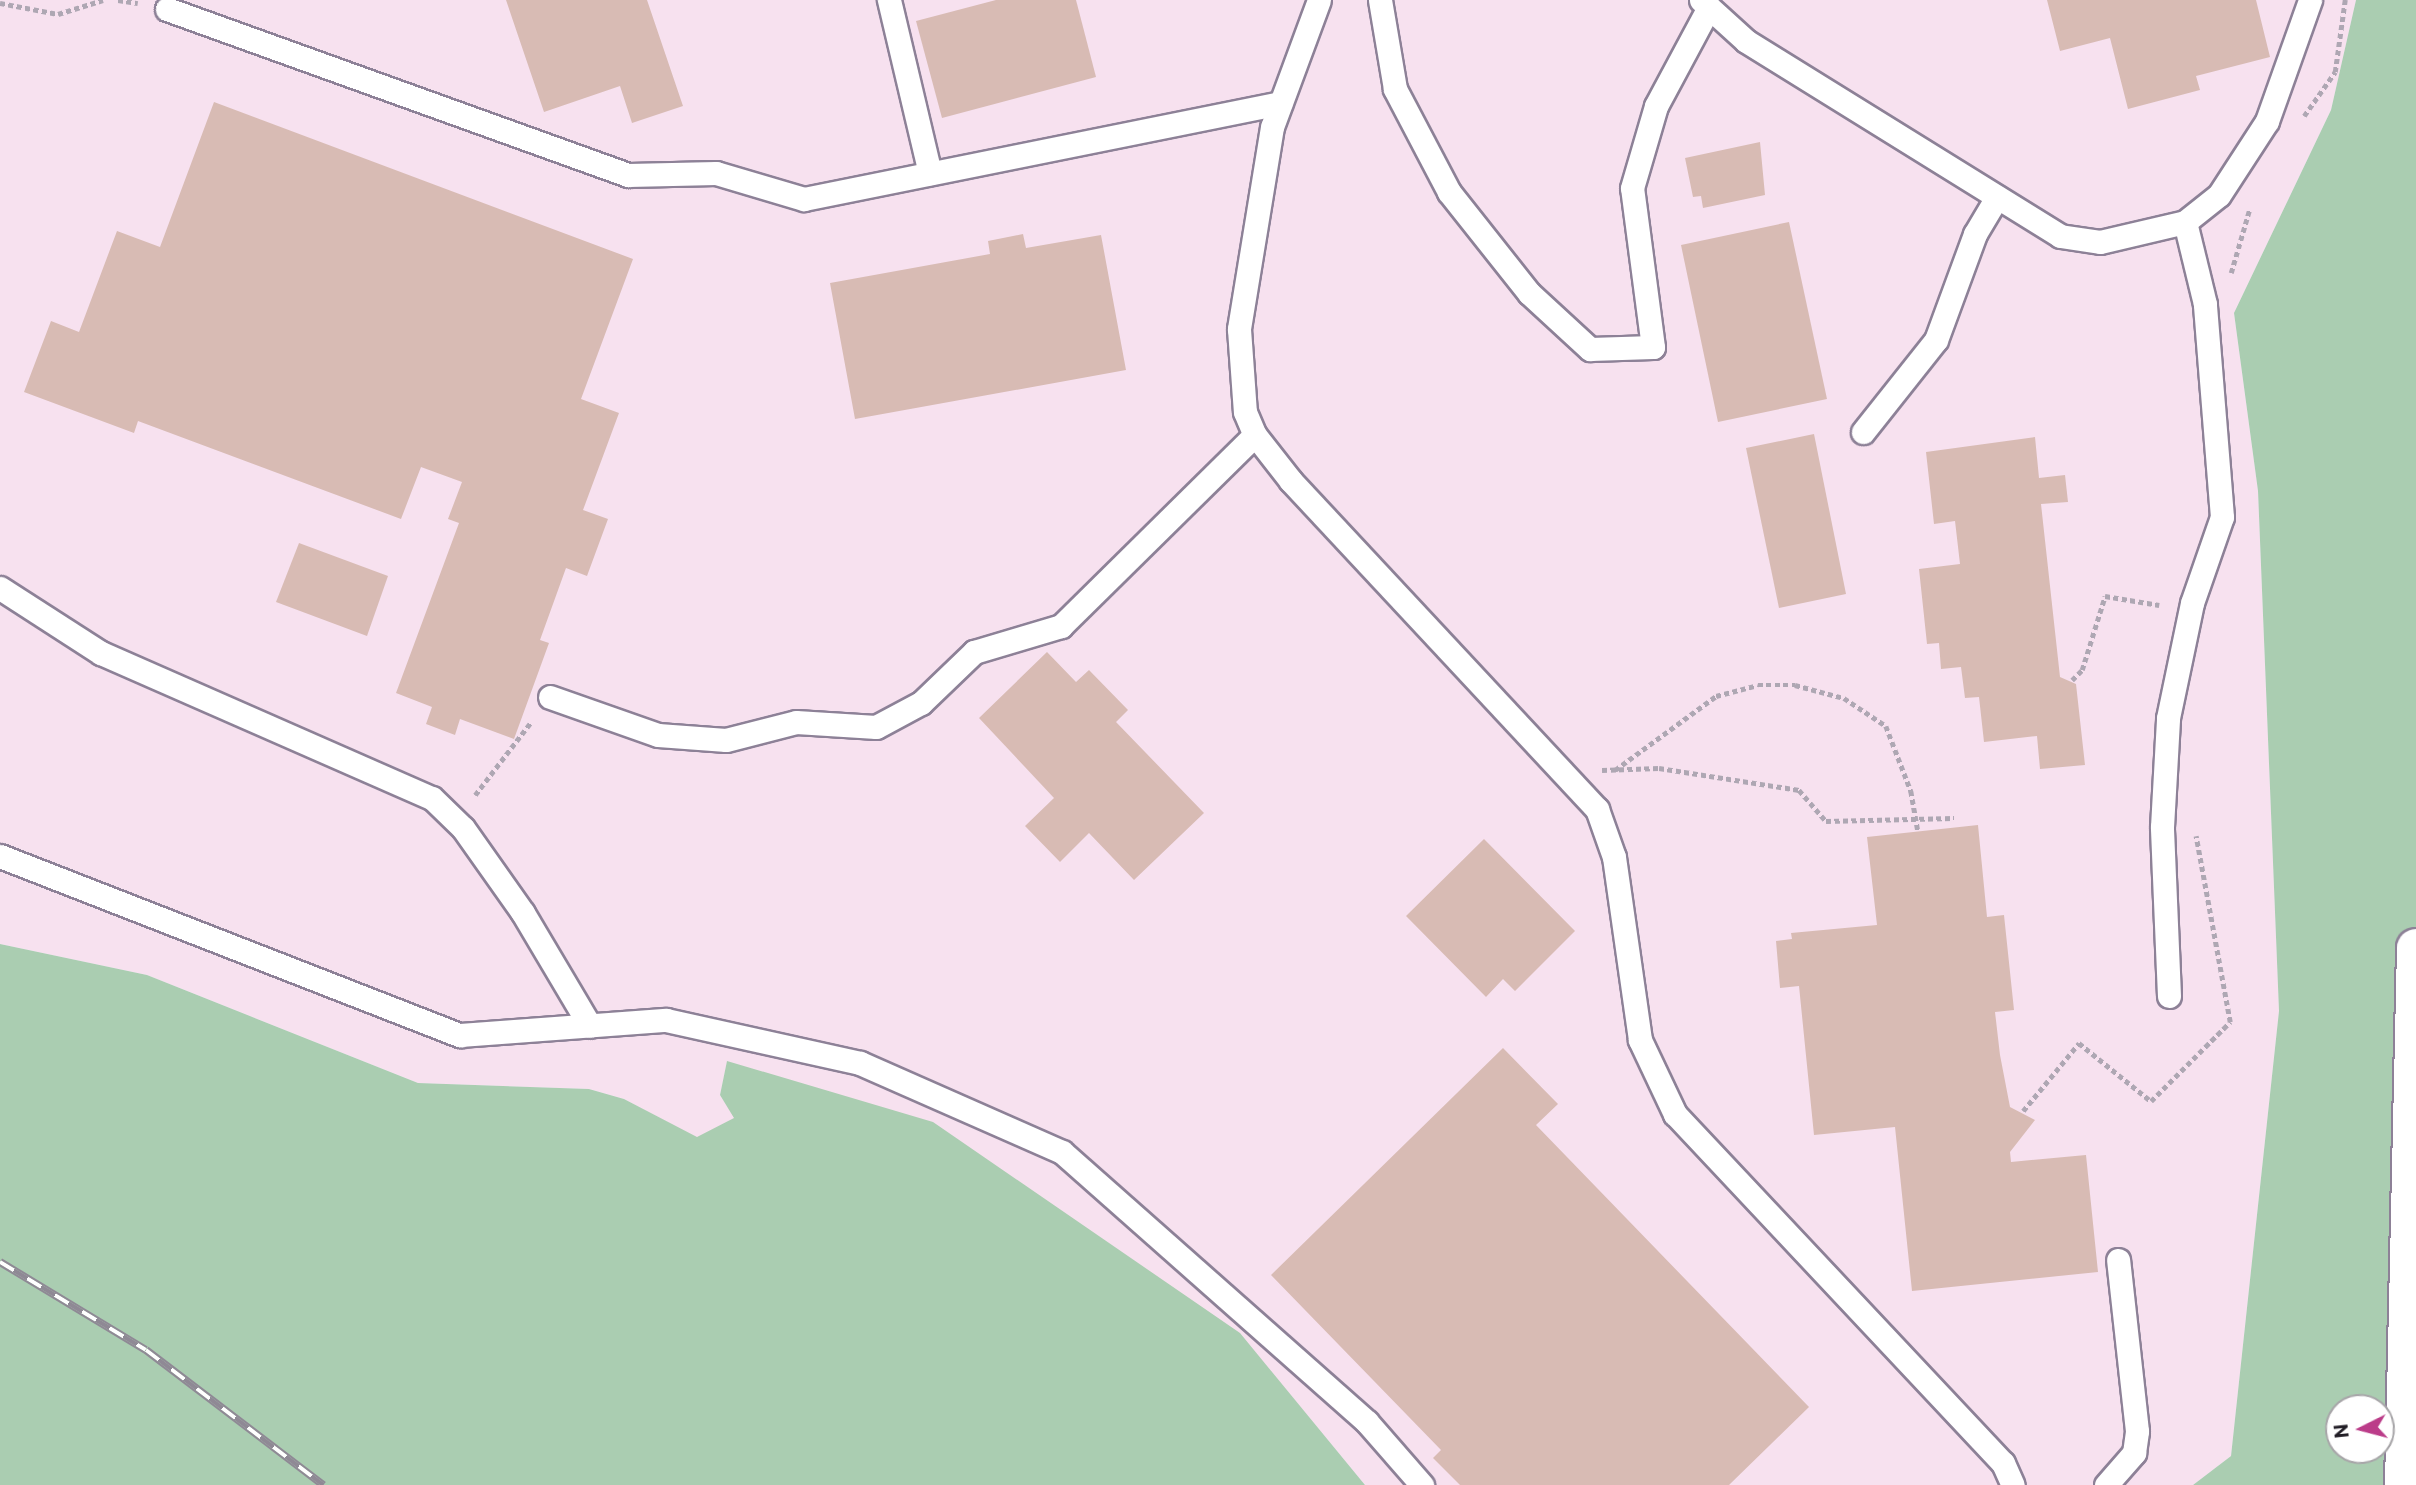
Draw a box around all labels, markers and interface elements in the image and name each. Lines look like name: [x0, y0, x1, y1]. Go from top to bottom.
north arrow: [2325, 1394, 2395, 1464]
text: N: [2328, 1423, 2353, 1439]

